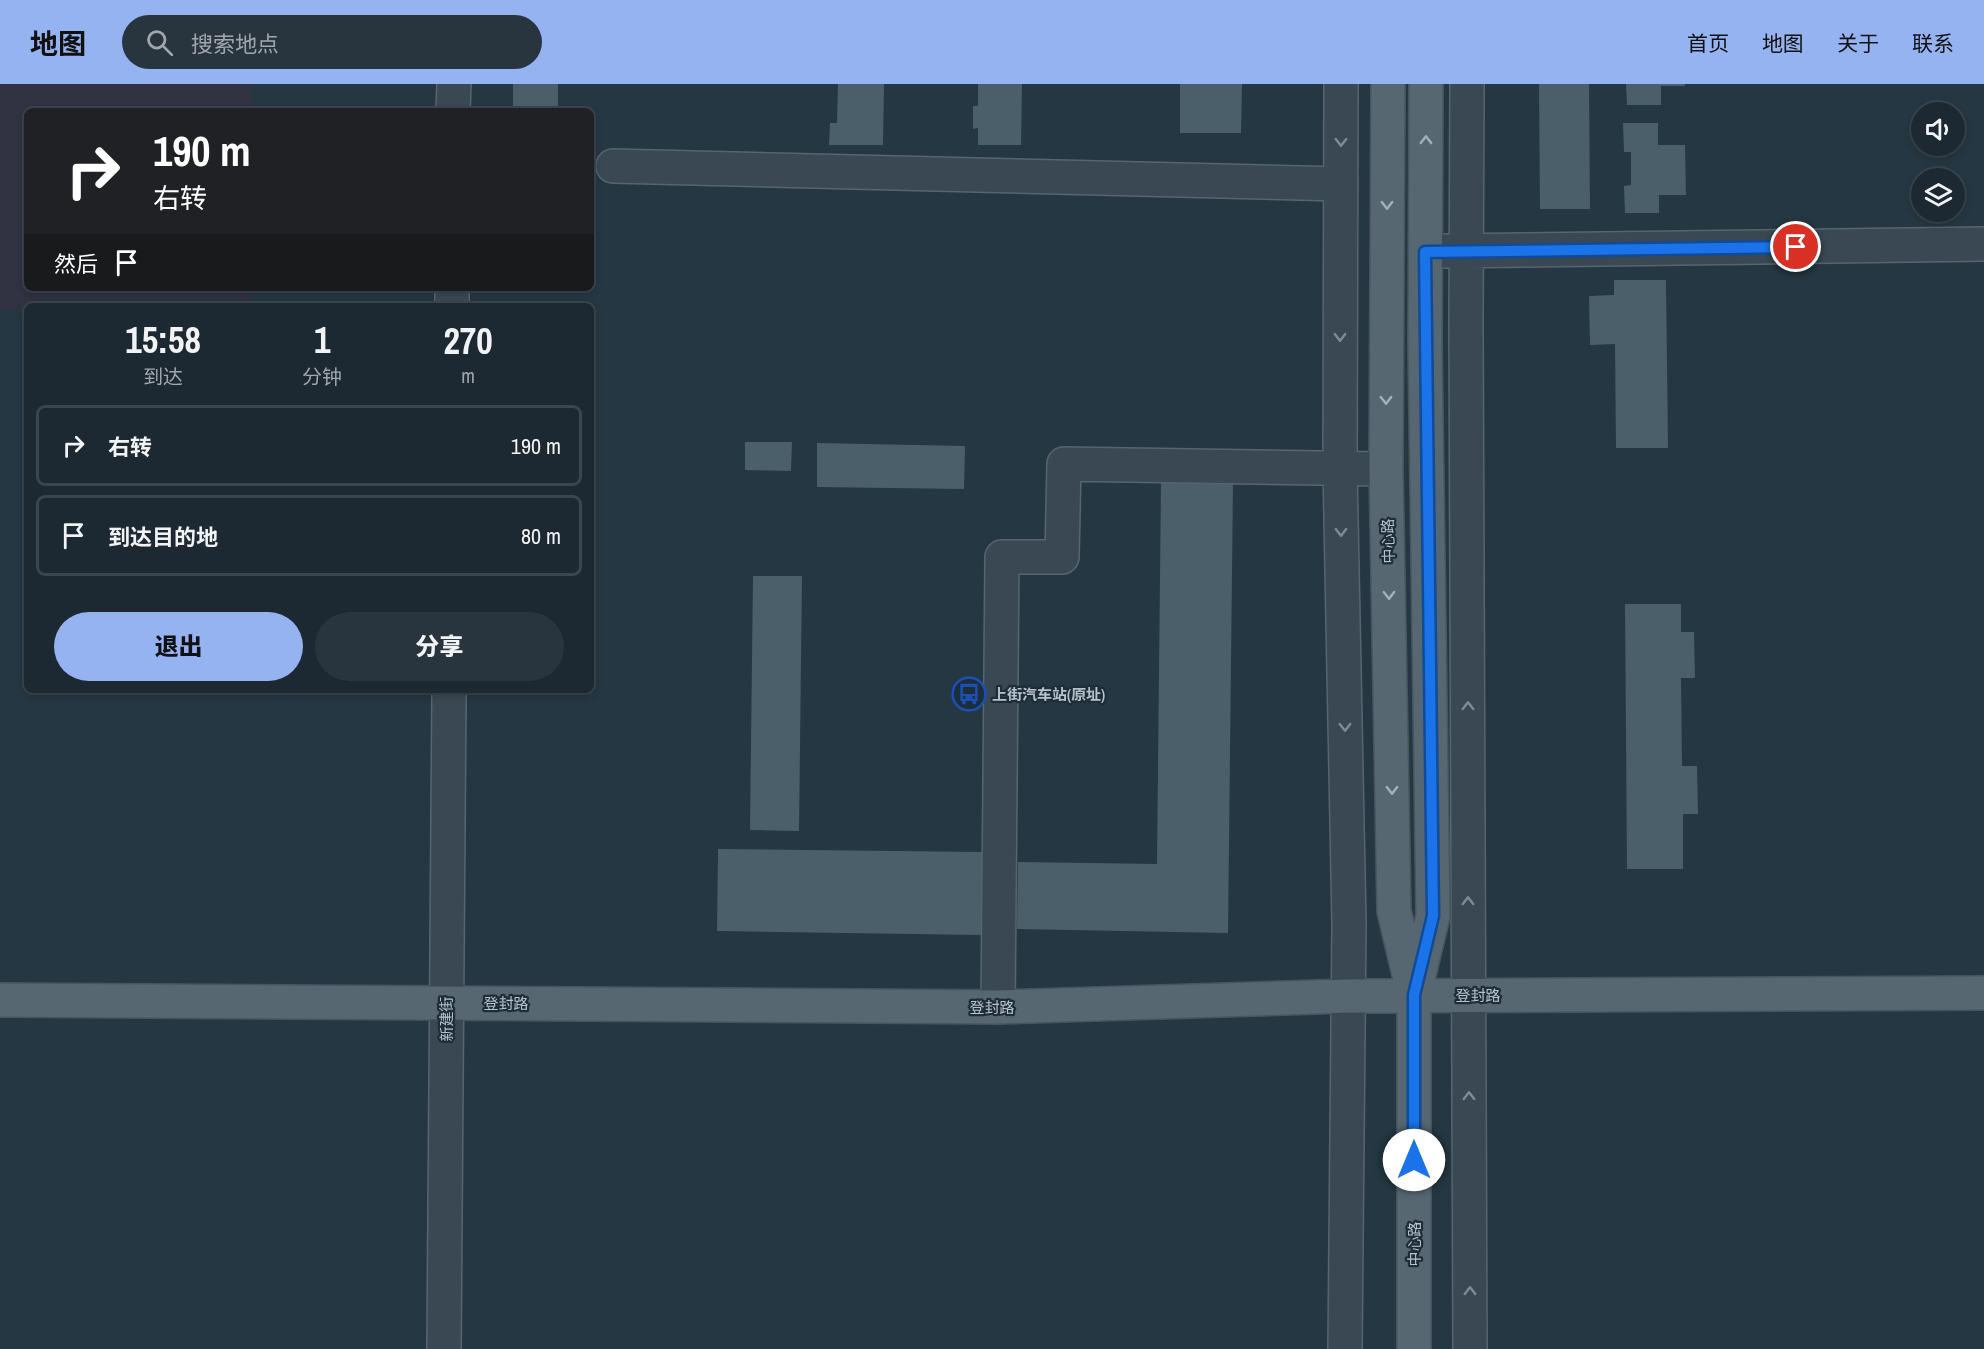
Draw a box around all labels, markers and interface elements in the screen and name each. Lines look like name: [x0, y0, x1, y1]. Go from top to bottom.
search box: [122, 15, 542, 69]
text: 地图: [30, 25, 86, 63]
icon: search: [143, 26, 176, 59]
text: 搜索地点: [191, 29, 279, 59]
text: 首页: [1687, 29, 1729, 58]
text: 地图: [1762, 29, 1804, 58]
text: 关于: [1837, 29, 1879, 58]
text: 联系: [1912, 29, 1954, 58]
map controls: [1911, 102, 1965, 222]
button: sound: [1911, 102, 1965, 156]
text: 190 m: [153, 123, 251, 179]
icon: right: [54, 132, 132, 210]
one-way arrow: [1420, 136, 1432, 145]
one-way arrow: [1335, 138, 1347, 147]
button: layers: [1911, 168, 1965, 222]
text: 右转: [153, 180, 207, 216]
one-way arrow: [1381, 201, 1393, 210]
pin: [1770, 221, 1821, 272]
icon: arrive: [1779, 230, 1812, 263]
icon: arrive: [110, 246, 143, 279]
text: 然后: [54, 249, 98, 279]
text: 15:58: [125, 316, 201, 364]
text: 1: [314, 316, 330, 364]
text: 270: [443, 317, 493, 365]
one-way arrow: [1334, 333, 1346, 342]
text: m: [461, 362, 475, 389]
text: 到达: [143, 363, 183, 390]
text: 分钟: [302, 363, 342, 390]
one-way arrow: [1380, 396, 1393, 405]
icon: right: [57, 429, 90, 462]
text: 190 m: [511, 431, 561, 461]
text: 右转: [108, 432, 152, 462]
street label: 中心路: [1377, 518, 1399, 564]
icon: arrive: [57, 519, 90, 552]
text: 80 m: [521, 521, 561, 551]
text: 到达目的地: [108, 522, 218, 552]
one-way arrow: [1335, 528, 1347, 537]
one-way arrow: [1382, 591, 1395, 600]
button: 退出: [54, 612, 303, 681]
button: 分享: [315, 612, 564, 681]
bus stop icon: 上街汽车站(原址): [951, 676, 987, 712]
place label: 上街汽车站(原址): [992, 684, 1105, 705]
one-way arrow: [1461, 701, 1474, 710]
one-way arrow: [1339, 723, 1351, 732]
one-way arrow: [1386, 786, 1398, 795]
one-way arrow: [1462, 896, 1474, 905]
street label: 登封路: [1455, 985, 1501, 1006]
street label: 登封路: [483, 993, 529, 1014]
street label: 新建街: [436, 996, 457, 1042]
street label: 登封路: [969, 997, 1015, 1018]
one-way arrow: [1463, 1091, 1475, 1100]
position arrow: [1382, 1128, 1446, 1192]
street label: 中心路: [1404, 1221, 1425, 1267]
one-way arrow: [1464, 1286, 1476, 1295]

